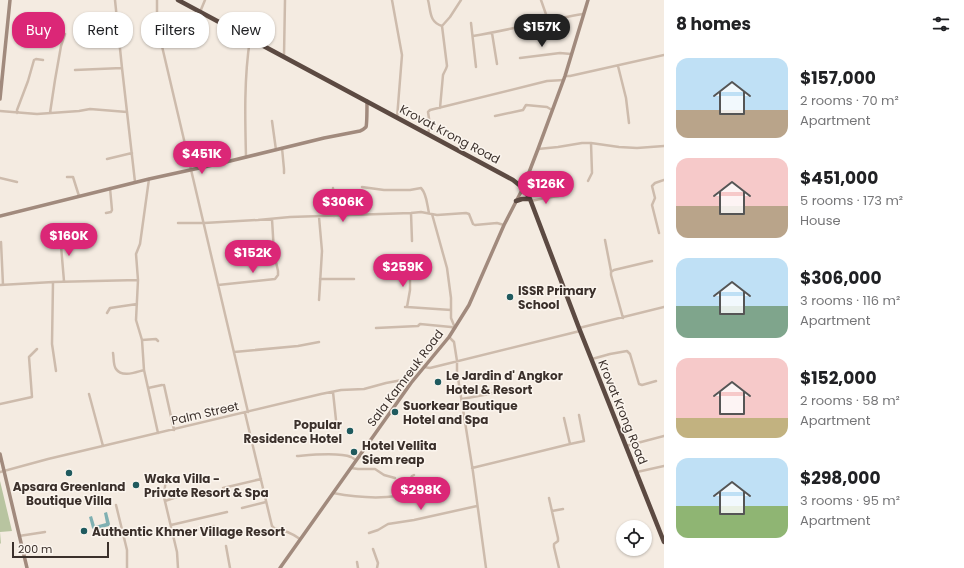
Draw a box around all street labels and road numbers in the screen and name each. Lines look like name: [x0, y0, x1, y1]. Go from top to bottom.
street label: Krovat Krong Road: [397, 100, 503, 168]
street label: Sala Kamreuk Road: [363, 326, 447, 430]
street label: Krovat Krong Road: [594, 357, 652, 467]
street label: Palm Street: [170, 397, 240, 429]

